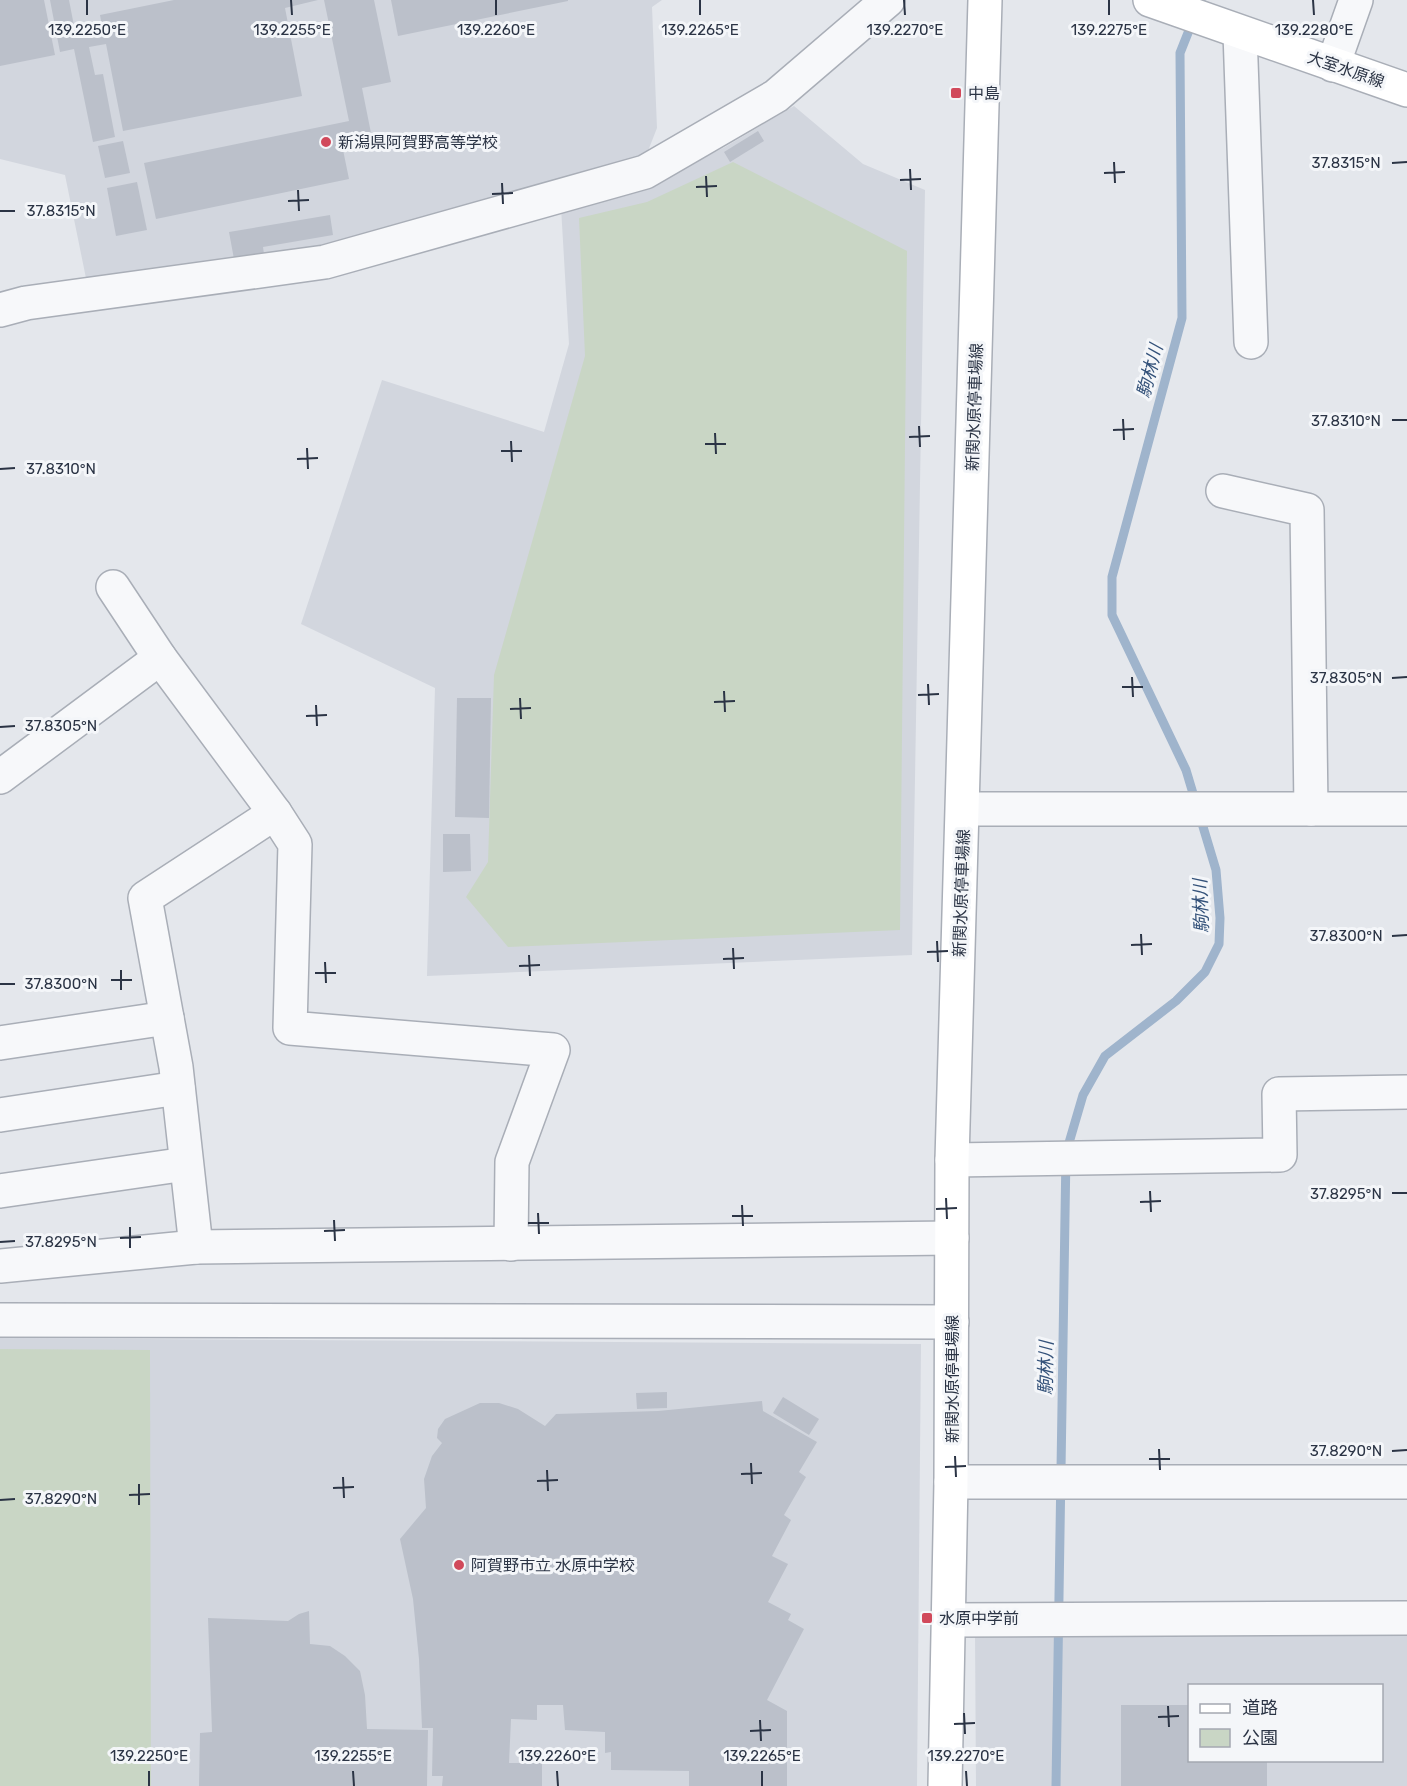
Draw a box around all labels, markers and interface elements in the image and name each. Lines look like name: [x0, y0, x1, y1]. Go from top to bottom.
text: 139.2250°E: [48, 21, 126, 39]
text: 139.2255°E: [253, 21, 331, 39]
text: 139.2260°E: [457, 21, 535, 39]
text: 139.2265°E: [661, 21, 739, 39]
text: 139.2270°E: [867, 21, 943, 39]
text: 139.2275°E: [1071, 21, 1147, 39]
text: 139.2280°E: [1275, 21, 1353, 39]
street label: 大室水原線: [1305, 47, 1387, 91]
place label: 中島: [968, 84, 1000, 103]
marker: 中島: [949, 86, 963, 100]
place label: 新潟県阿賀野高等学校: [338, 133, 498, 152]
marker: 新潟県阿賀野高等学校: [319, 135, 333, 149]
text: 37.8315°N: [1311, 154, 1381, 172]
text: 37.8315°N: [26, 202, 96, 220]
water label: 駒林川: [1132, 340, 1168, 400]
street label: 新関水原停車場線: [963, 343, 986, 471]
text: 37.8310°N: [1311, 412, 1381, 430]
text: 37.8310°N: [26, 460, 96, 478]
text: 37.8305°N: [1310, 669, 1382, 687]
text: 37.8305°N: [25, 717, 97, 735]
street label: 新関水原停車場線: [950, 829, 973, 957]
water label: 駒林川: [1189, 877, 1213, 933]
text: 37.8300°N: [1309, 927, 1383, 945]
text: 37.8300°N: [24, 975, 98, 993]
text: 37.8295°N: [1310, 1185, 1382, 1203]
text: 37.8295°N: [25, 1233, 97, 1251]
street label: 新関水原停車場線: [943, 1315, 962, 1443]
water label: 駒林川: [1035, 1339, 1058, 1395]
text: 37.8290°N: [1310, 1442, 1382, 1460]
text: 37.8290°N: [25, 1490, 97, 1508]
place label: 阿賀野市立 水原中学校: [471, 1556, 635, 1575]
marker: 阿賀野市立 水原中学校: [452, 1558, 466, 1572]
place label: 水原中学前: [939, 1609, 1019, 1628]
marker: 水原中学前: [920, 1611, 934, 1625]
legend: [1188, 1684, 1383, 1762]
text: 道路: [1242, 1697, 1278, 1719]
text: 公園: [1242, 1727, 1278, 1749]
text: 139.2250°E: [110, 1747, 188, 1765]
text: 139.2255°E: [314, 1747, 392, 1765]
text: 139.2260°E: [518, 1747, 596, 1765]
text: 139.2265°E: [723, 1747, 801, 1765]
text: 139.2270°E: [928, 1747, 1004, 1765]

